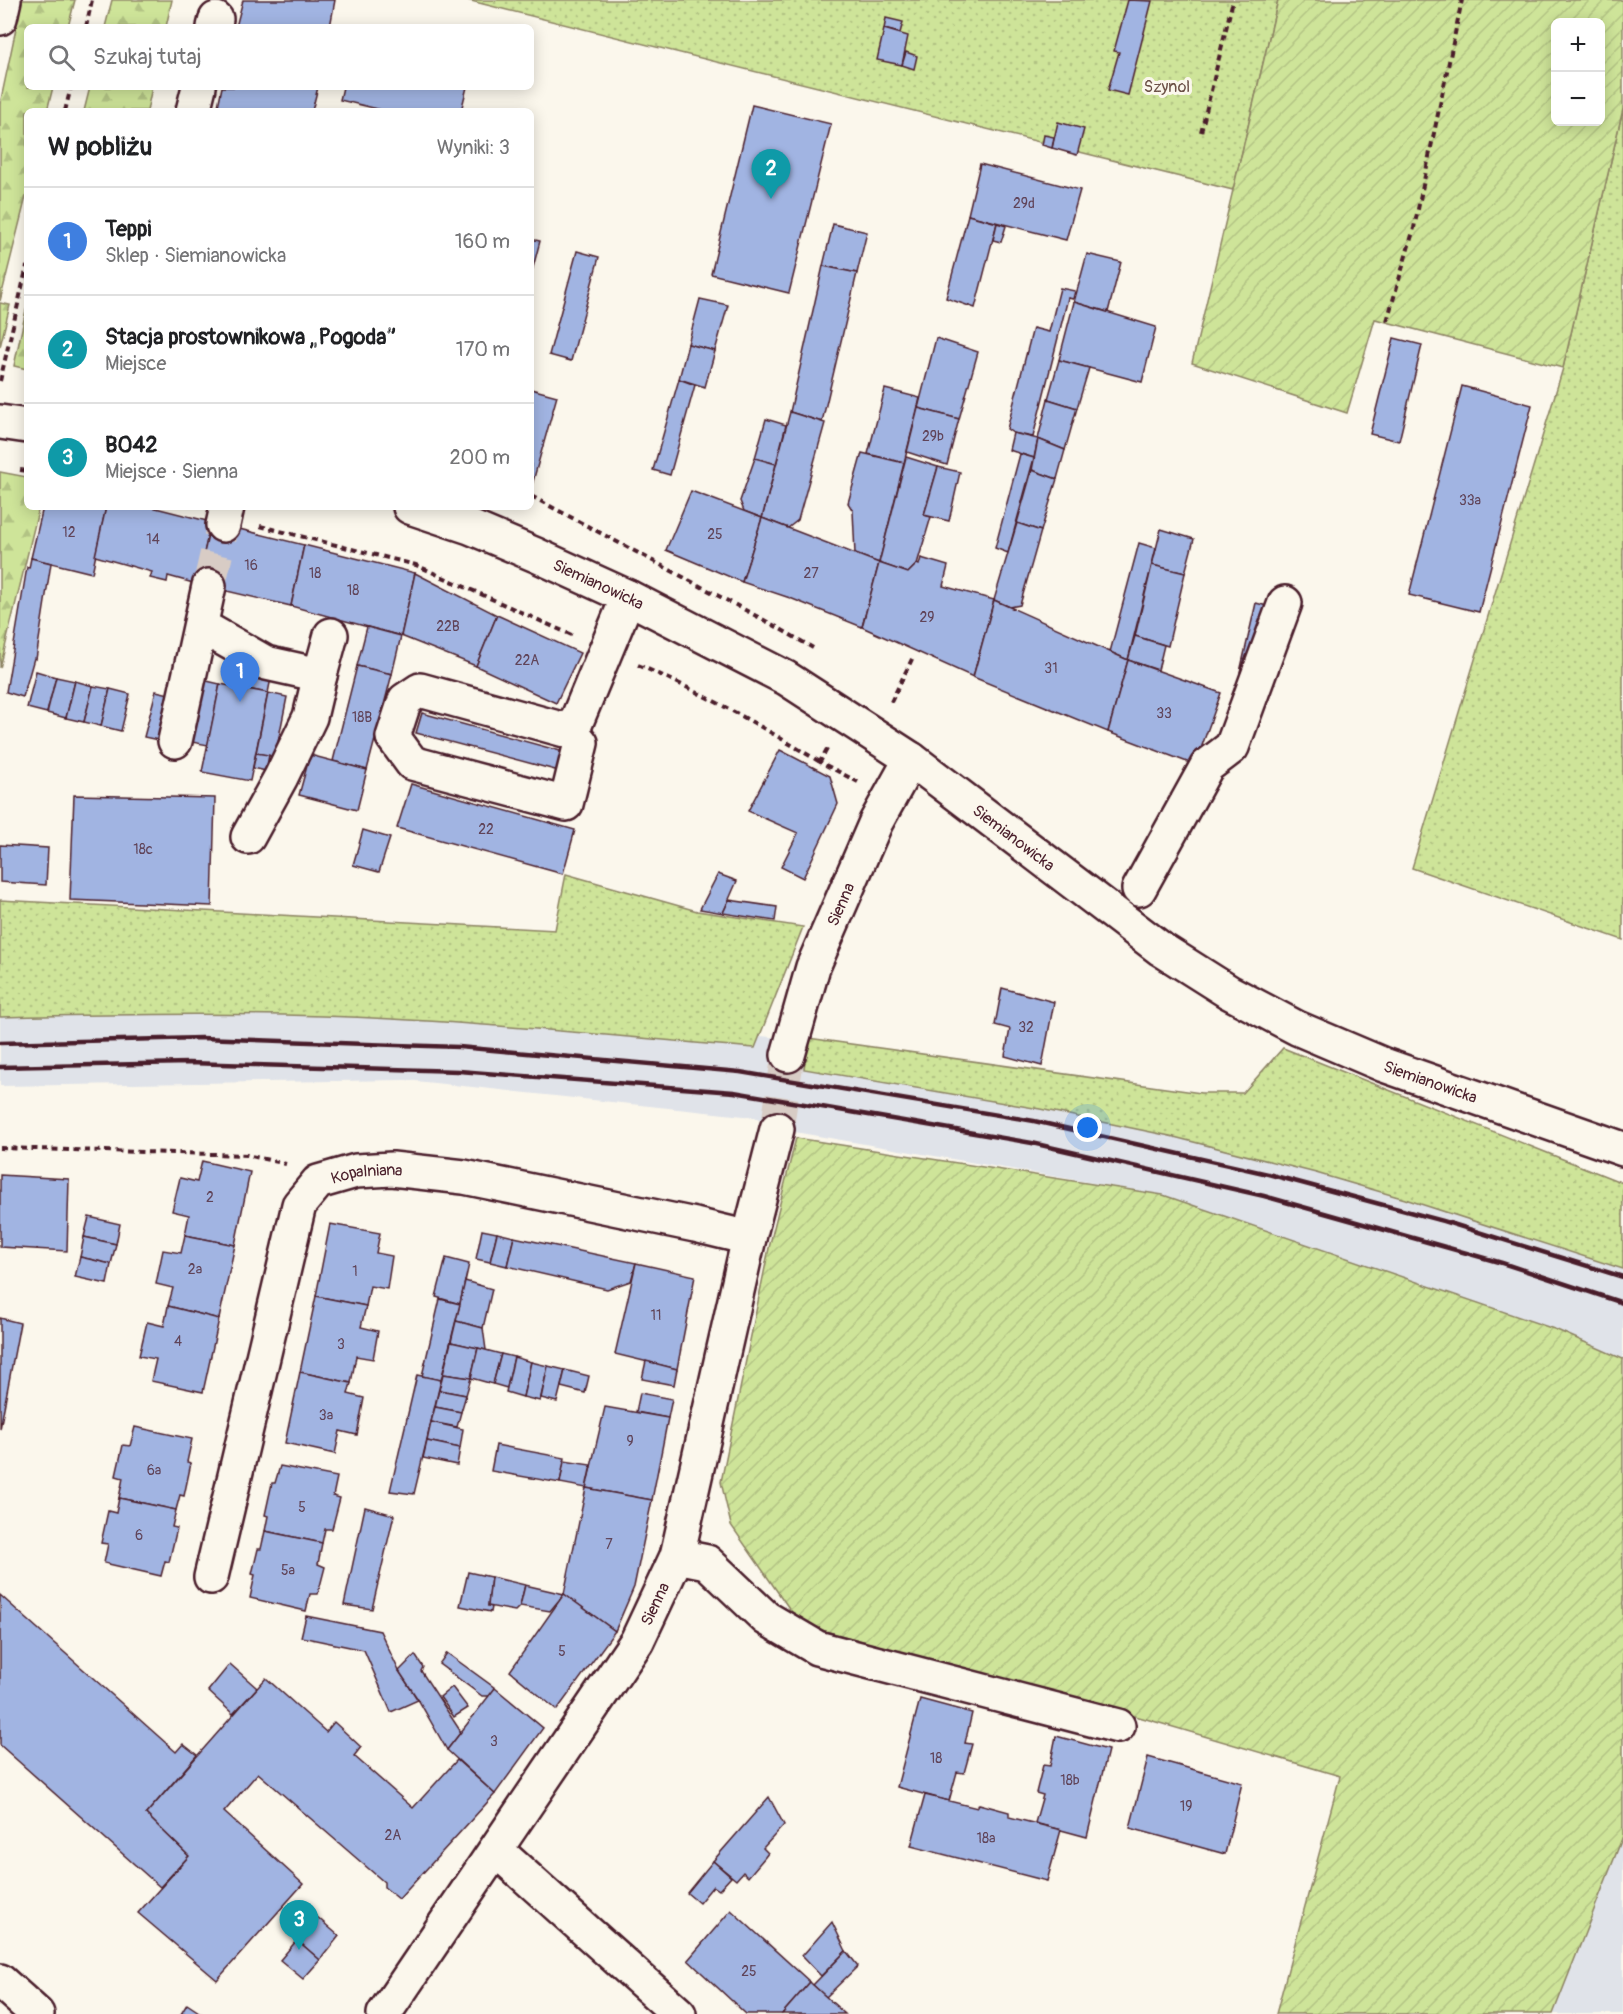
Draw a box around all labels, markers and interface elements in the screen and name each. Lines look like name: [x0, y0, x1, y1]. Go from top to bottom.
map controls: [1551, 18, 1605, 126]
button: +: [1551, 18, 1605, 72]
search box: [24, 24, 534, 90]
icon: search: [45, 41, 78, 74]
text: Szukaj tutaj: [93, 43, 202, 71]
button: −: [1551, 72, 1605, 126]
park label: Szynol: [1144, 77, 1190, 97]
text: W pobliżu: [48, 131, 152, 163]
text: Wyniki: 3: [437, 135, 510, 160]
pin: 2: [752, 150, 790, 199]
house number: 29d: [1013, 195, 1035, 212]
text: Teppi: [105, 215, 151, 243]
text: 1: [64, 229, 71, 254]
text: 160 m: [455, 229, 510, 254]
text: Sklep · Siemianowicka: [105, 243, 286, 268]
text: Stacja prostownikowa „Pogoda”: [105, 323, 396, 351]
text: 2: [62, 337, 73, 362]
text: 170 m: [456, 337, 510, 362]
text: Miejsce: [105, 351, 166, 376]
house number: 29b: [922, 428, 944, 445]
text: B042: [105, 431, 158, 459]
text: 3: [62, 445, 73, 470]
text: 200 m: [449, 445, 510, 470]
text: Miejsce · Sienna: [105, 459, 238, 484]
house number: 33a: [1459, 492, 1481, 509]
house number: 12: [62, 524, 76, 541]
house number: 25: [707, 526, 723, 543]
house number: 14: [146, 531, 160, 548]
street label: Siemianowicka: [550, 555, 647, 614]
house number: 16: [244, 557, 258, 574]
house number: 18: [309, 565, 321, 582]
house number: 27: [803, 565, 819, 582]
house number: 18: [347, 582, 359, 599]
house number: 29: [919, 609, 935, 626]
house number: 22B: [436, 618, 460, 635]
pin: 1: [220, 652, 260, 702]
house number: 22A: [515, 652, 539, 669]
house number: 31: [1044, 660, 1058, 677]
house number: 33: [1156, 705, 1172, 722]
house number: 18B: [352, 709, 372, 726]
street label: Siemianowicka: [968, 801, 1058, 876]
house number: 22: [478, 821, 494, 838]
house number: 18c: [133, 841, 153, 858]
street label: Sienna: [823, 880, 859, 929]
house number: 32: [1018, 1019, 1034, 1036]
street label: Siemianowicka: [1381, 1057, 1480, 1108]
your location: [1073, 1113, 1102, 1142]
street label: Kopalniana: [329, 1160, 404, 1189]
house number: 2: [206, 1189, 214, 1206]
house number: 2a: [188, 1261, 202, 1278]
house number: 1: [352, 1263, 358, 1280]
house number: 11: [651, 1307, 661, 1324]
house number: 4: [174, 1333, 182, 1350]
house number: 3: [337, 1336, 345, 1353]
house number: 3a: [319, 1407, 333, 1424]
house number: 9: [626, 1433, 634, 1450]
house number: 6a: [147, 1462, 161, 1479]
house number: 5: [298, 1499, 306, 1516]
house number: 6: [135, 1527, 143, 1544]
house number: 7: [605, 1536, 613, 1553]
house number: 5a: [281, 1562, 295, 1579]
street label: Sienna: [637, 1579, 674, 1629]
house number: 5: [558, 1643, 566, 1660]
house number: 3: [490, 1733, 498, 1750]
house number: 18: [930, 1750, 942, 1767]
house number: 18b: [1060, 1772, 1080, 1789]
house number: 19: [1180, 1798, 1192, 1815]
house number: 2A: [385, 1827, 401, 1844]
house number: 18a: [976, 1830, 996, 1847]
pin: 3: [280, 1900, 318, 1950]
house number: 25: [741, 1963, 757, 1980]

